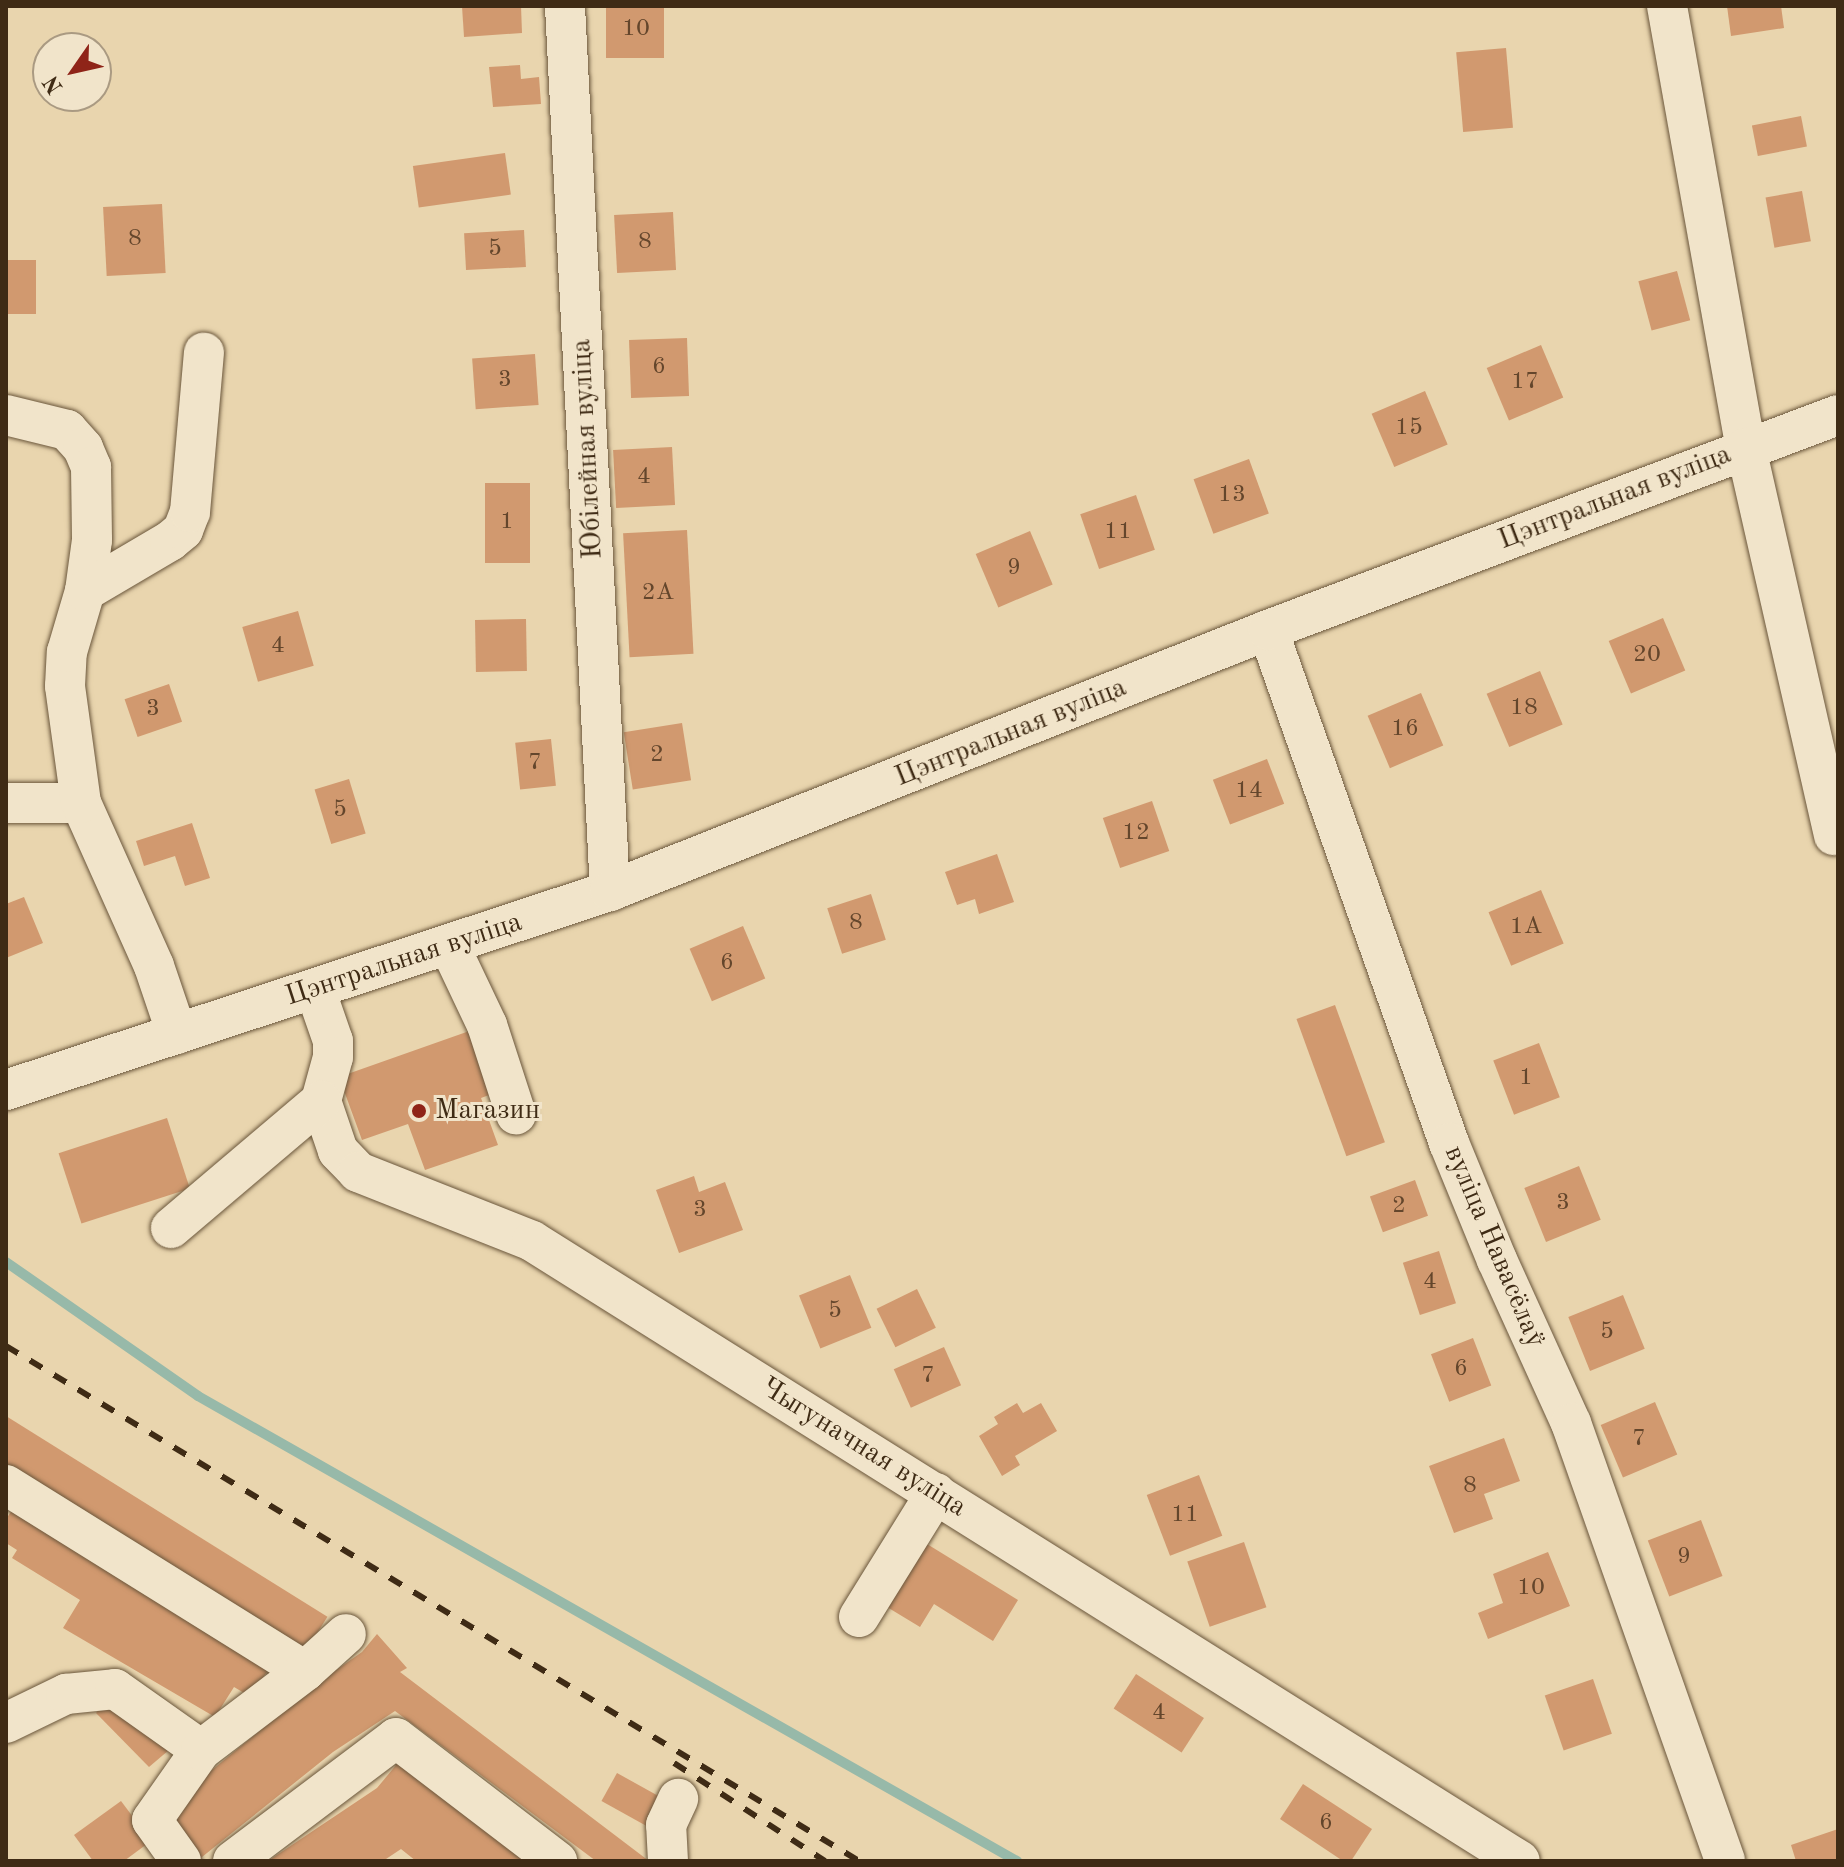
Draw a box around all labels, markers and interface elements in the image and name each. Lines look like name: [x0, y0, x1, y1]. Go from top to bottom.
house number: 10: [622, 16, 650, 44]
north arrow: [32, 32, 112, 112]
text: N: [40, 71, 68, 97]
house number: 8: [128, 226, 142, 254]
house number: 8: [638, 229, 652, 257]
house number: 5: [488, 236, 502, 264]
street label: Юбілейная вуліца: [565, 338, 611, 560]
house number: 6: [652, 354, 666, 382]
house number: 3: [498, 367, 512, 395]
house number: 17: [1511, 369, 1539, 397]
house number: 15: [1395, 415, 1423, 443]
street label: Цэнтральная вуліца: [1494, 438, 1736, 558]
house number: 4: [637, 464, 651, 492]
house number: 13: [1218, 482, 1246, 510]
house number: 1: [500, 509, 514, 537]
house number: 11: [1104, 519, 1132, 547]
house number: 9: [1007, 555, 1021, 583]
house number: 2А: [642, 580, 674, 608]
house number: 4: [271, 633, 285, 661]
house number: 20: [1633, 642, 1661, 670]
street label: Цэнтральная вуліца: [890, 671, 1132, 795]
house number: 18: [1510, 695, 1538, 723]
house number: 3: [146, 696, 160, 724]
house number: 16: [1391, 716, 1419, 744]
house number: 2: [650, 742, 664, 770]
house number: 7: [528, 750, 542, 778]
house number: 14: [1235, 778, 1263, 806]
house number: 5: [333, 797, 347, 825]
house number: 12: [1122, 820, 1150, 848]
street label: Цэнтральная вуліца: [282, 906, 526, 1014]
house number: 8: [849, 910, 863, 938]
house number: 1А: [1510, 914, 1542, 942]
house number: 6: [720, 950, 734, 978]
house number: 1: [1519, 1065, 1533, 1093]
place label: Магазин: [435, 1094, 540, 1128]
marker: Магазин: [410, 1102, 428, 1120]
street label: вуліца Навасёлаў: [1436, 1141, 1552, 1353]
house number: 3: [1556, 1190, 1570, 1218]
house number: 2: [1392, 1193, 1406, 1221]
house number: 3: [693, 1197, 707, 1225]
house number: 4: [1423, 1269, 1437, 1297]
house number: 5: [828, 1298, 842, 1326]
house number: 5: [1600, 1319, 1614, 1347]
house number: 6: [1454, 1356, 1468, 1384]
house number: 7: [921, 1363, 935, 1391]
street label: Чыгуначная вуліца: [754, 1371, 972, 1525]
house number: 7: [1632, 1426, 1646, 1454]
house number: 8: [1463, 1473, 1477, 1501]
house number: 11: [1171, 1502, 1199, 1530]
house number: 9: [1677, 1544, 1691, 1572]
house number: 10: [1517, 1575, 1545, 1603]
house number: 4: [1152, 1700, 1166, 1728]
house number: 6: [1319, 1810, 1333, 1838]

